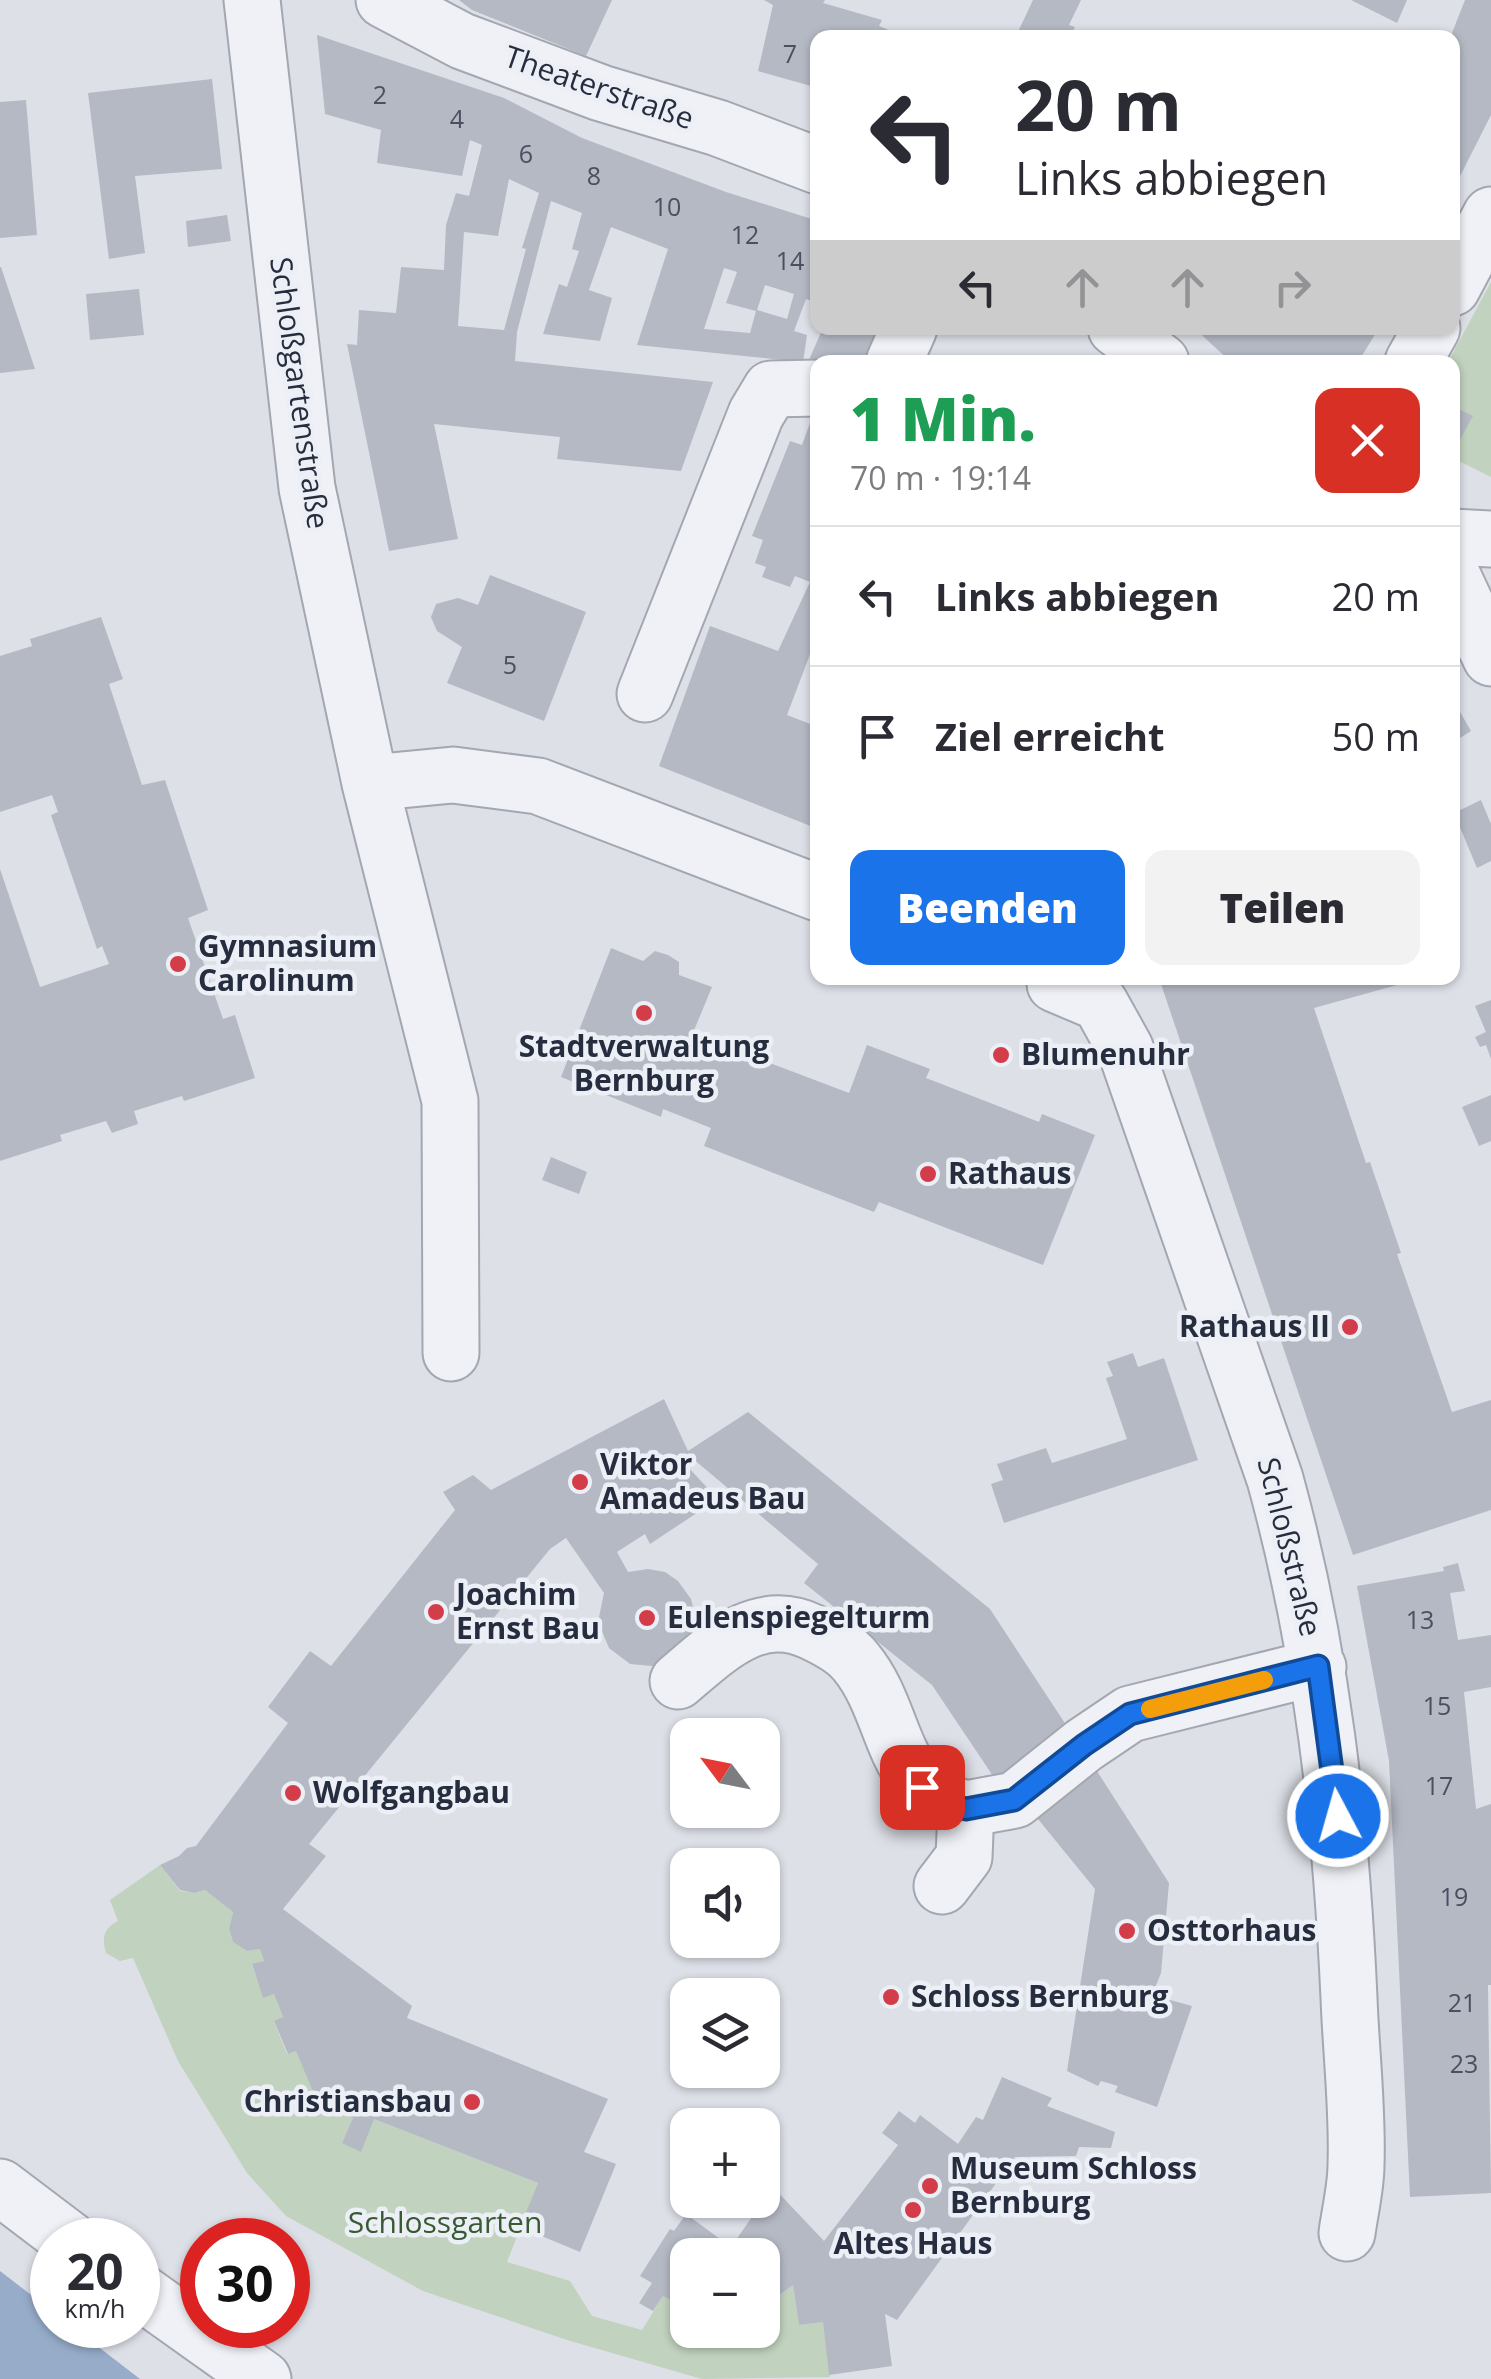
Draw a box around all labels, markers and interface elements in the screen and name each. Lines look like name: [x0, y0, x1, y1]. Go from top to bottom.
street label: Theaterstraße: [499, 35, 700, 138]
house number: 7: [783, 36, 797, 70]
text: 20 m: [1015, 56, 1182, 152]
icon: left: [850, 70, 980, 200]
house number: 2: [373, 77, 387, 111]
house number: 4: [450, 101, 464, 135]
house number: 6: [519, 136, 533, 170]
text: Links abbiegen: [1015, 147, 1328, 208]
house number: 8: [587, 158, 601, 192]
house number: 10: [653, 189, 681, 223]
house number: 12: [731, 217, 759, 251]
house number: 14: [776, 243, 804, 277]
street label: Schloßgartenstraße: [261, 254, 340, 531]
icon: left: [950, 260, 1005, 315]
icon: ahead: [1055, 260, 1110, 315]
icon: ahead: [1160, 260, 1215, 315]
icon: right: [1265, 260, 1320, 315]
text: 1 Min.: [850, 377, 1036, 459]
button: close: [1315, 388, 1420, 493]
text: 70 m · 19:14: [850, 456, 1031, 499]
icon: left: [850, 569, 905, 624]
text: Links abbiegen: [935, 570, 1219, 622]
text: 20 m: [1331, 570, 1420, 622]
house number: 5: [503, 647, 517, 681]
icon: arrive: [850, 709, 905, 764]
text: Ziel erreicht: [935, 710, 1165, 762]
text: 50 m: [1331, 710, 1420, 762]
button: Beenden: [850, 850, 1125, 965]
button: Teilen: [1145, 850, 1420, 965]
place label: Gymnasium Carolinum: [198, 925, 377, 1000]
marker: Gymnasium Carolinum: [167, 953, 189, 975]
marker: Stadtverwaltung Bernburg: [633, 1002, 655, 1024]
place label: Stadtverwaltung Bernburg: [519, 1025, 769, 1100]
place label: Blumenuhr: [1021, 1033, 1190, 1074]
marker: Blumenuhr: [990, 1044, 1012, 1066]
place label: Rathaus: [948, 1152, 1071, 1193]
marker: Rathaus: [917, 1163, 939, 1185]
place label: Rathaus II: [1179, 1305, 1330, 1346]
marker: Rathaus II: [1339, 1316, 1361, 1338]
place label: Viktor Amadeus Bau: [600, 1443, 805, 1518]
street label: Schloßstraße: [1248, 1453, 1332, 1640]
marker: Viktor Amadeus Bau: [569, 1471, 591, 1493]
place label: Joachim Ernst Bau: [453, 1573, 600, 1648]
place label: Eulenspiegelturm: [667, 1596, 931, 1637]
marker: Joachim Ernst Bau: [425, 1601, 447, 1623]
house number: 13: [1406, 1602, 1434, 1636]
marker: Eulenspiegelturm: [636, 1607, 658, 1629]
house number: 15: [1423, 1688, 1451, 1722]
north arrow: [670, 1718, 780, 1828]
map controls: [670, 1718, 780, 2348]
pin: [880, 1745, 965, 1830]
icon: arrive: [895, 1760, 950, 1815]
position arrow: [1286, 1764, 1390, 1868]
house number: 17: [1425, 1768, 1453, 1802]
place label: Wolfgangbau: [313, 1771, 510, 1812]
marker: Wolfgangbau: [282, 1782, 304, 1804]
button: sound: [670, 1848, 780, 1958]
house number: 19: [1440, 1879, 1468, 1913]
place label: Osttorhaus: [1147, 1909, 1317, 1950]
marker: Osttorhaus: [1116, 1920, 1138, 1942]
place label: Schloss Bernburg: [911, 1975, 1169, 2016]
button: layers: [670, 1978, 780, 2088]
house number: 21: [1448, 1985, 1476, 2019]
marker: Schloss Bernburg: [880, 1986, 902, 2008]
house number: 23: [1450, 2046, 1478, 2080]
place label: Christiansbau: [244, 2080, 452, 2121]
marker: Christiansbau: [461, 2091, 483, 2113]
button: +: [670, 2108, 780, 2218]
place label: Museum Schloss Bernburg: [950, 2147, 1197, 2222]
marker: Museum Schloss Bernburg: [919, 2175, 941, 2197]
marker: Altes Haus: [902, 2199, 924, 2221]
park label: Schlossgarten: [348, 2201, 542, 2242]
speed limit sign: 30: [180, 2218, 310, 2348]
place label: Altes Haus: [833, 2222, 993, 2263]
text: 20: [66, 2237, 124, 2305]
button: −: [670, 2238, 780, 2348]
text: km/h: [65, 2291, 125, 2325]

